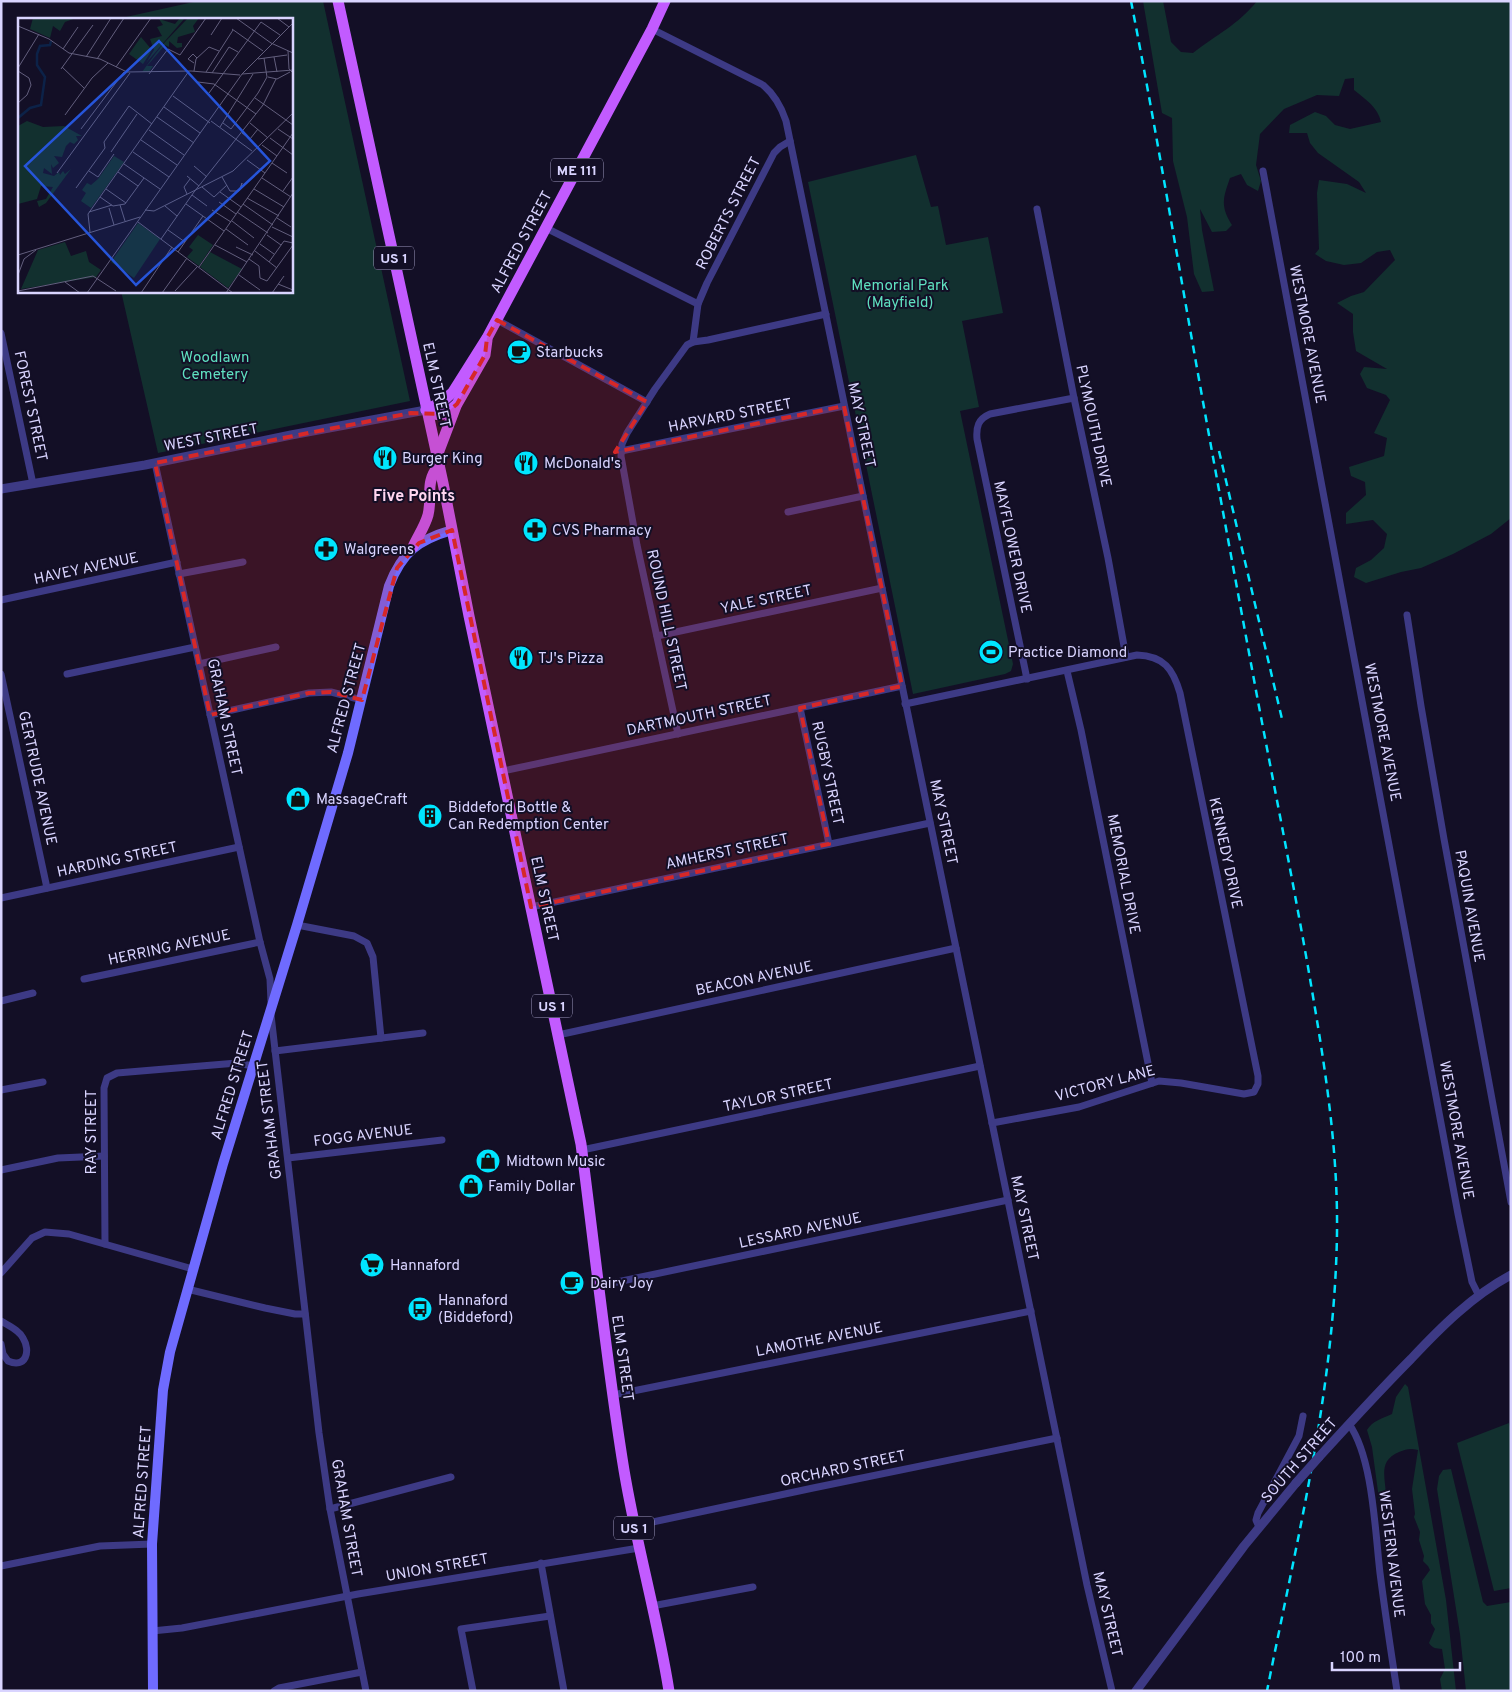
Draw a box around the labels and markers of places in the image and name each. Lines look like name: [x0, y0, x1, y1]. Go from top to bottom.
cafe icon: Starbucks: [506, 339, 532, 365]
place label: Starbucks: [536, 344, 603, 363]
restaurant icon: Burger King: [372, 445, 398, 471]
place label: Burger King: [402, 450, 483, 469]
restaurant icon: McDonald's: [513, 450, 539, 476]
place label: McDonald's: [544, 455, 621, 474]
pharmacy icon: CVS Pharmacy: [522, 517, 548, 543]
place label: CVS Pharmacy: [552, 522, 652, 541]
pharmacy icon: Walgreens: [313, 536, 339, 562]
place label: Walgreens: [344, 541, 414, 560]
sports icon: Practice Diamond: [978, 639, 1004, 665]
place label: Practice Diamond: [1008, 644, 1127, 663]
restaurant icon: TJ's Pizza: [508, 645, 534, 671]
place label: TJ's Pizza: [538, 650, 604, 669]
shop icon: MassageCraft: [285, 786, 311, 812]
place label: MassageCraft: [316, 791, 408, 810]
place label: Biddeford Bottle & Can Redemption Center: [448, 799, 609, 835]
building icon: Biddeford Bottle & Can Redemption Center: [417, 803, 443, 829]
shop icon: Midtown Music: [475, 1148, 501, 1174]
place label: Midtown Music: [506, 1153, 606, 1172]
shop icon: Family Dollar: [458, 1173, 484, 1199]
place label: Family Dollar: [488, 1178, 576, 1197]
supermarket icon: Hannaford: [359, 1252, 385, 1278]
place label: Hannaford: [390, 1257, 460, 1276]
cafe icon: Dairy Joy: [559, 1270, 585, 1296]
place label: Dairy Joy: [590, 1275, 654, 1294]
place label: Hannaford (Biddeford): [438, 1292, 513, 1328]
bus stop icon: Hannaford (Biddeford): [407, 1296, 433, 1322]

